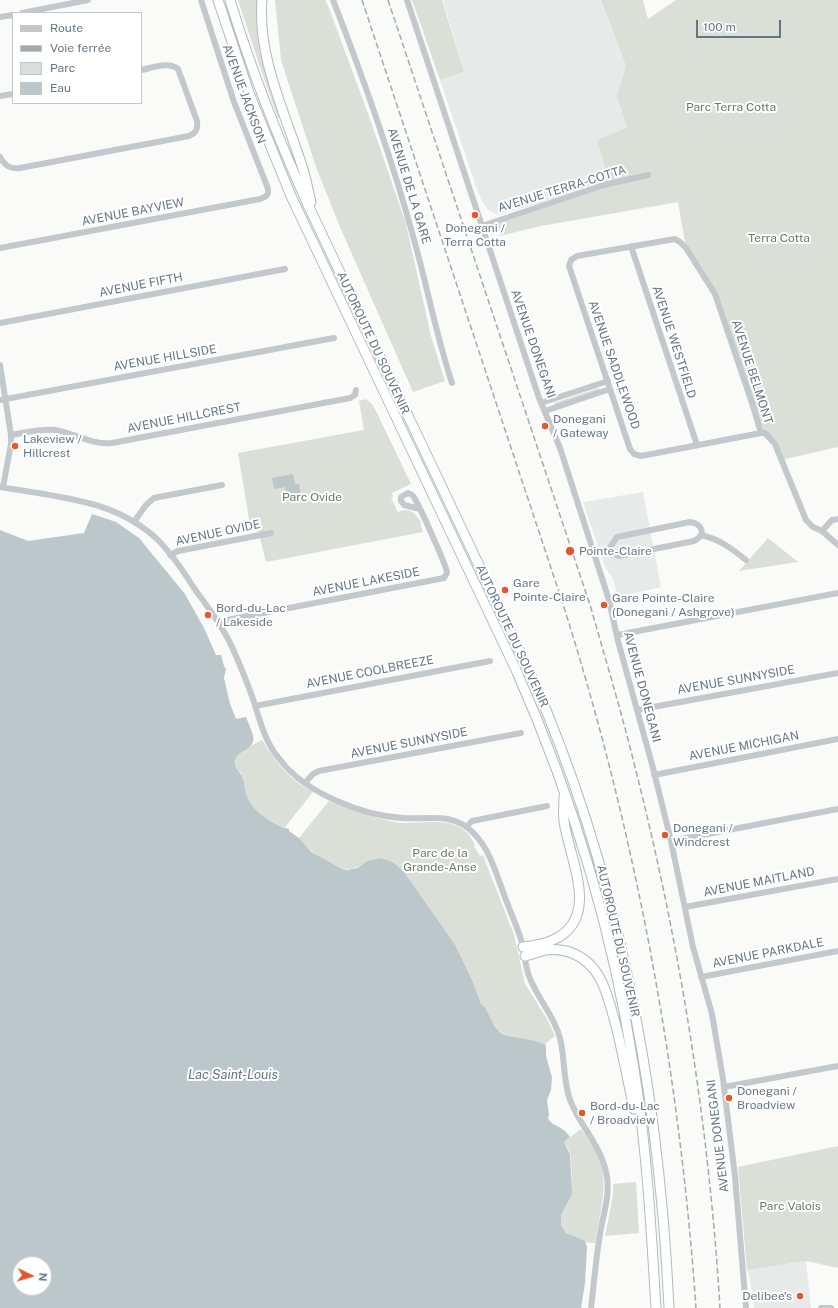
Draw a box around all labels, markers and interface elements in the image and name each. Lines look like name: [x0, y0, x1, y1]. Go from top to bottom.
legend: [12, 12, 142, 104]
scale bar: [698, 12, 783, 38]
text: 100 m: [703, 20, 736, 34]
text: Route: [50, 21, 83, 35]
text: Voie ferrée: [50, 41, 111, 55]
street label: AVENUE JACKSON: [219, 42, 269, 146]
text: Parc: [50, 61, 75, 75]
text: Eau: [50, 81, 71, 95]
park label: Parc Terra Cotta: [686, 100, 776, 114]
street label: AVENUE DE LA GARE: [384, 126, 434, 246]
street label: AVENUE TERRA-COTTA: [496, 163, 628, 215]
street label: AVENUE BAYVIEW: [80, 195, 186, 229]
marker: Donegani / Terra Cotta: [470, 210, 480, 220]
place label: Donegani / Terra Cotta: [444, 221, 506, 249]
park label: Terra Cotta: [748, 231, 810, 245]
street label: AUTOROUTE DU SOUVENIR: [334, 269, 412, 417]
street label: AVENUE FIFTH: [98, 270, 184, 300]
street label: AVENUE WESTFIELD: [649, 284, 699, 400]
street label: AVENUE DONEGANI: [508, 288, 558, 400]
street label: AVENUE SADDLEWOOD: [585, 299, 643, 431]
street label: AVENUE BELMONT: [728, 318, 776, 426]
street label: AVENUE HILLSIDE: [112, 342, 218, 374]
street label: AVENUE HILLCREST: [126, 400, 242, 436]
place label: Donegani / Gateway: [553, 412, 609, 440]
marker: Donegani / Gateway: [540, 421, 550, 431]
place label: Lakeview / Hillcrest: [23, 432, 82, 460]
marker: Lakeview / Hillcrest: [10, 441, 20, 451]
park label: Parc Ovide: [282, 490, 342, 504]
street label: AVENUE OVIDE: [174, 517, 262, 549]
place label: Pointe-Claire: [579, 544, 652, 558]
marker: Pointe-Claire: [564, 545, 576, 557]
street label: AUTOROUTE DU SOUVENIR: [473, 562, 551, 710]
street label: AVENUE LAKESIDE: [311, 565, 421, 599]
place label: Gare Pointe-Claire: [513, 576, 586, 604]
marker: Gare Pointe-Claire: [500, 585, 510, 595]
place label: Gare Pointe-Claire (Donegani / Ashgrove): [612, 591, 735, 619]
marker: Gare Pointe-Claire (Donegani / Ashgrove): [599, 600, 609, 610]
place label: Bord-du-Lac / Lakeside: [216, 601, 286, 629]
marker: Bord-du-Lac / Lakeside: [203, 610, 213, 620]
street label: AVENUE DONEGANI: [620, 630, 664, 744]
street label: AVENUE COOLBREEZE: [305, 653, 435, 691]
street label: AVENUE SUNNYSIDE: [676, 663, 796, 697]
street label: AVENUE SUNNYSIDE: [349, 725, 469, 761]
street label: AVENUE MICHIGAN: [688, 728, 800, 764]
place label: Donegani / Windcrest: [673, 821, 733, 849]
marker: Donegani / Windcrest: [660, 830, 670, 840]
park label: Parc de la Grande-Anse: [403, 846, 477, 874]
street label: AUTOROUTE DU SOUVENIR: [593, 864, 643, 1018]
street label: AVENUE MAITLAND: [702, 864, 816, 900]
street label: AVENUE PARKDALE: [711, 935, 825, 971]
water label: Lac Saint-Louis: [188, 1067, 278, 1083]
street label: AVENUE DONEGANI: [704, 1079, 732, 1193]
place label: Donegani / Broadview: [737, 1084, 797, 1112]
marker: Donegani / Broadview: [724, 1093, 734, 1103]
place label: Bord-du-Lac / Broadview: [590, 1099, 660, 1127]
marker: Bord-du-Lac / Broadview: [577, 1108, 587, 1118]
park label: Parc Valois: [759, 1199, 821, 1213]
north arrow: [12, 1256, 52, 1296]
text: N: [37, 1272, 49, 1282]
place label: Delibee's: [742, 1289, 792, 1303]
marker: Delibee's: [795, 1291, 805, 1301]

